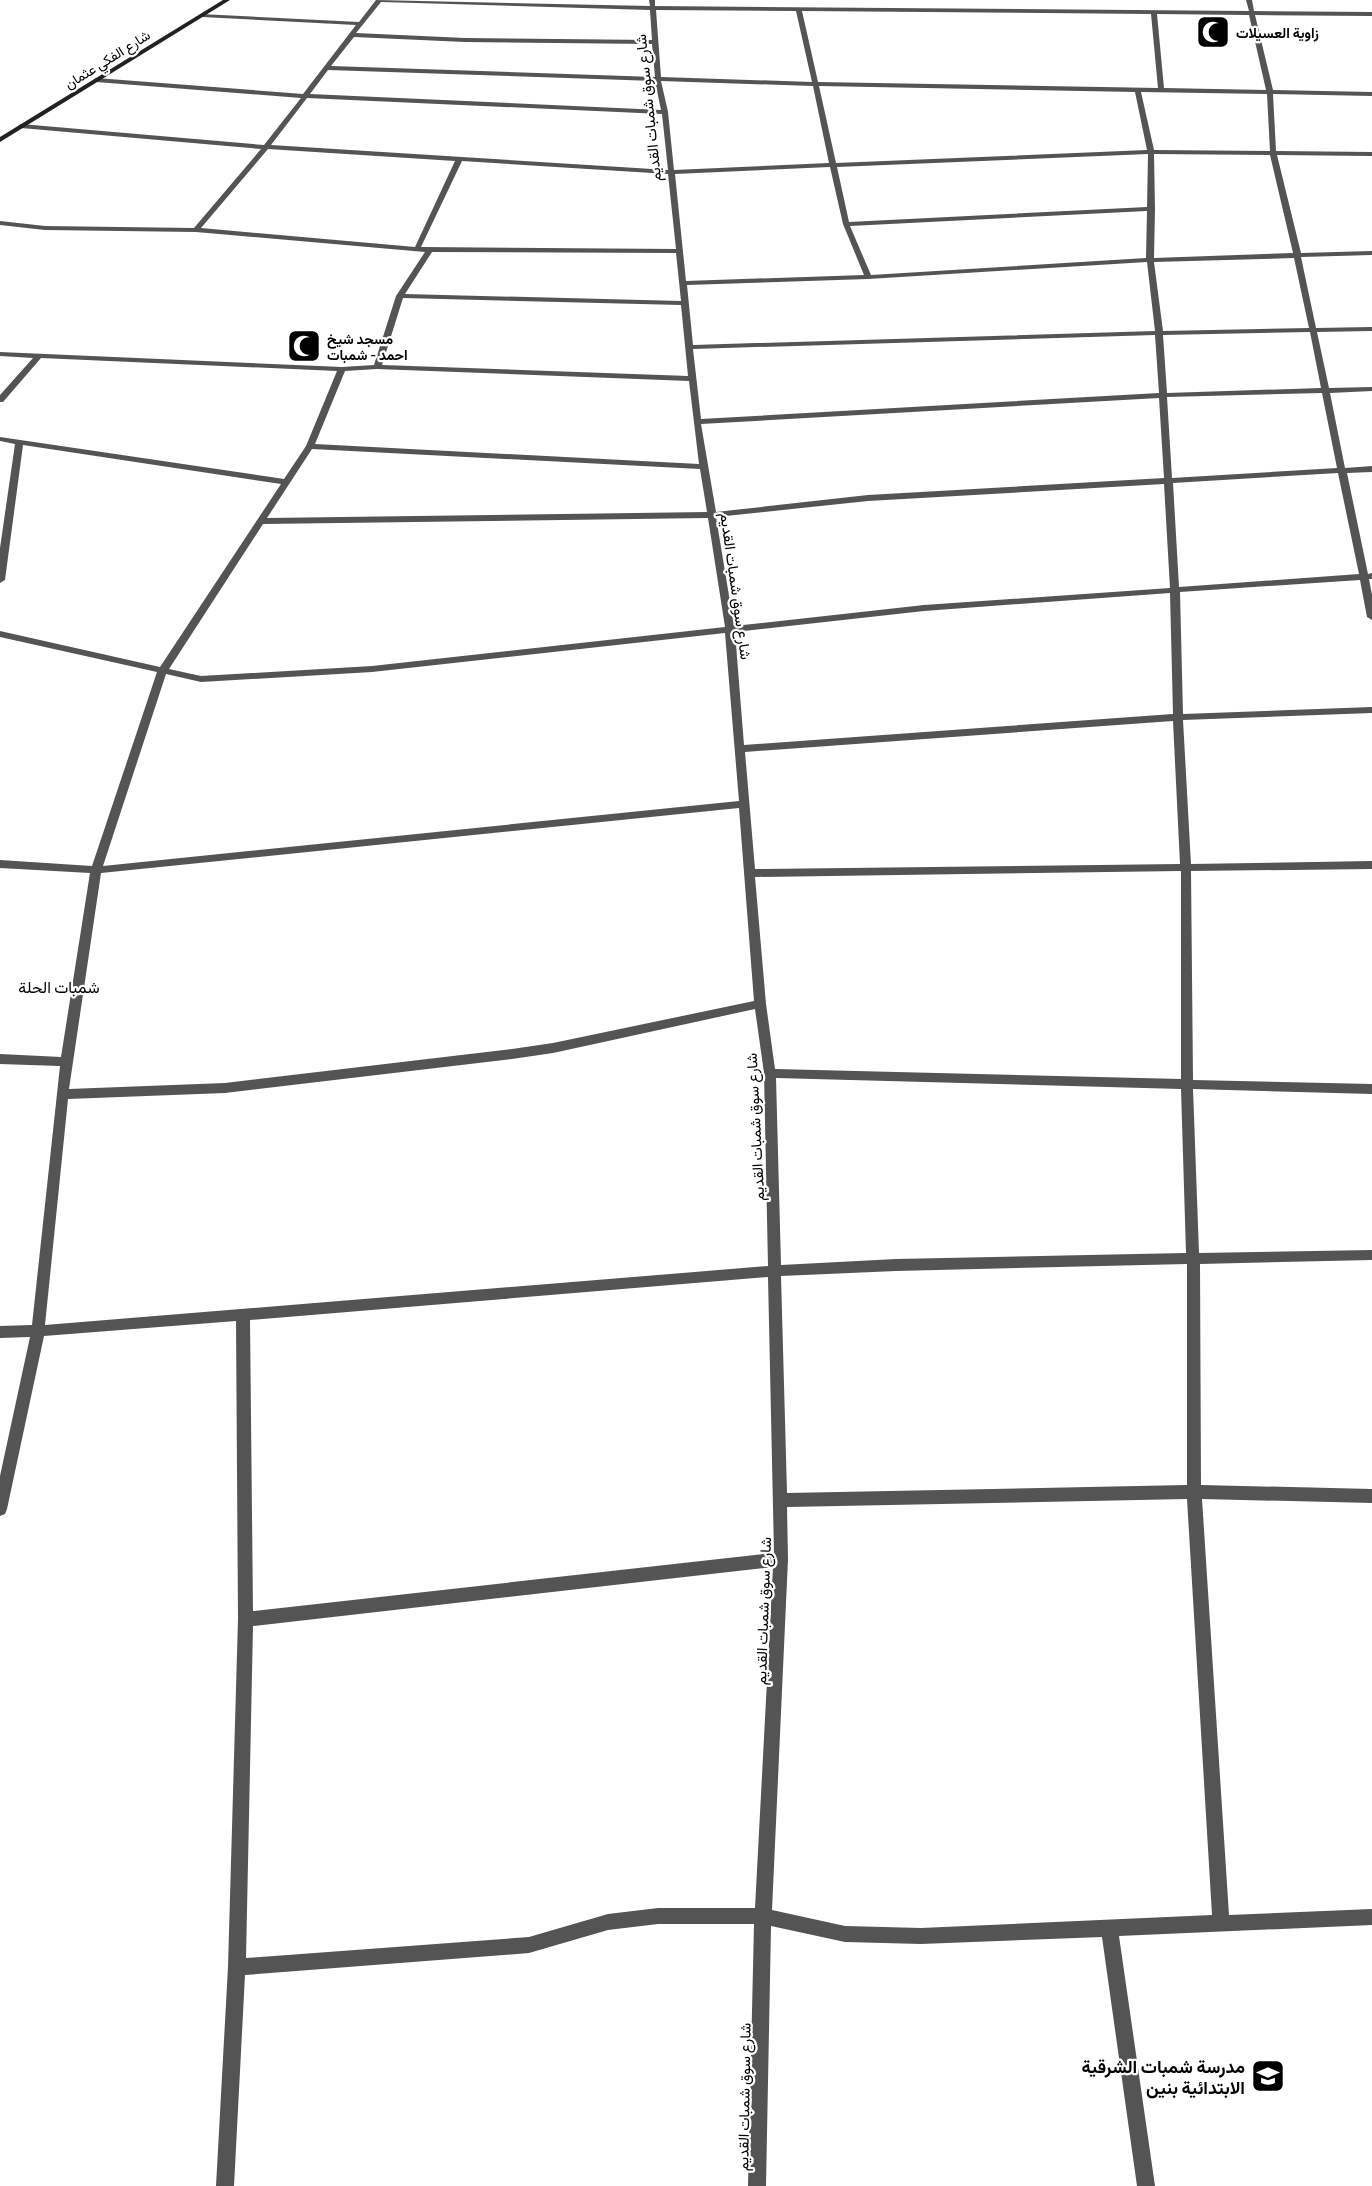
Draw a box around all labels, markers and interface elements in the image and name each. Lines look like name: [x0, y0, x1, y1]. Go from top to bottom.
mosque icon: زاوية العسيلات: [1195, 14, 1231, 50]
place label: زاوية العسيلات: [1236, 23, 1319, 42]
street label: شارع الفكي عثمان: [61, 25, 155, 95]
street label: شارع سوق شمبات القديم: [630, 33, 667, 183]
mosque icon: مسجد شيخ احمد - شمبات: [286, 328, 322, 364]
place label: مسجد شيخ احمد - شمبات: [327, 329, 408, 364]
street label: شارع سوق شمبات القديم: [714, 511, 757, 661]
district label: شمبات الحلة: [18, 976, 100, 998]
street label: شارع سوق شمبات القديم: [741, 1052, 770, 1202]
street label: شارع سوق شمبات القديم: [750, 1536, 777, 1685]
street label: شارع سوق شمبات القديم: [732, 2023, 757, 2171]
place label: مدرسة شمبات الشرقية الابتدائية بنين: [1082, 2054, 1245, 2099]
school or university icon: مدرسة شمبات الشرقية الابتدائية بنين: [1250, 2058, 1286, 2094]

